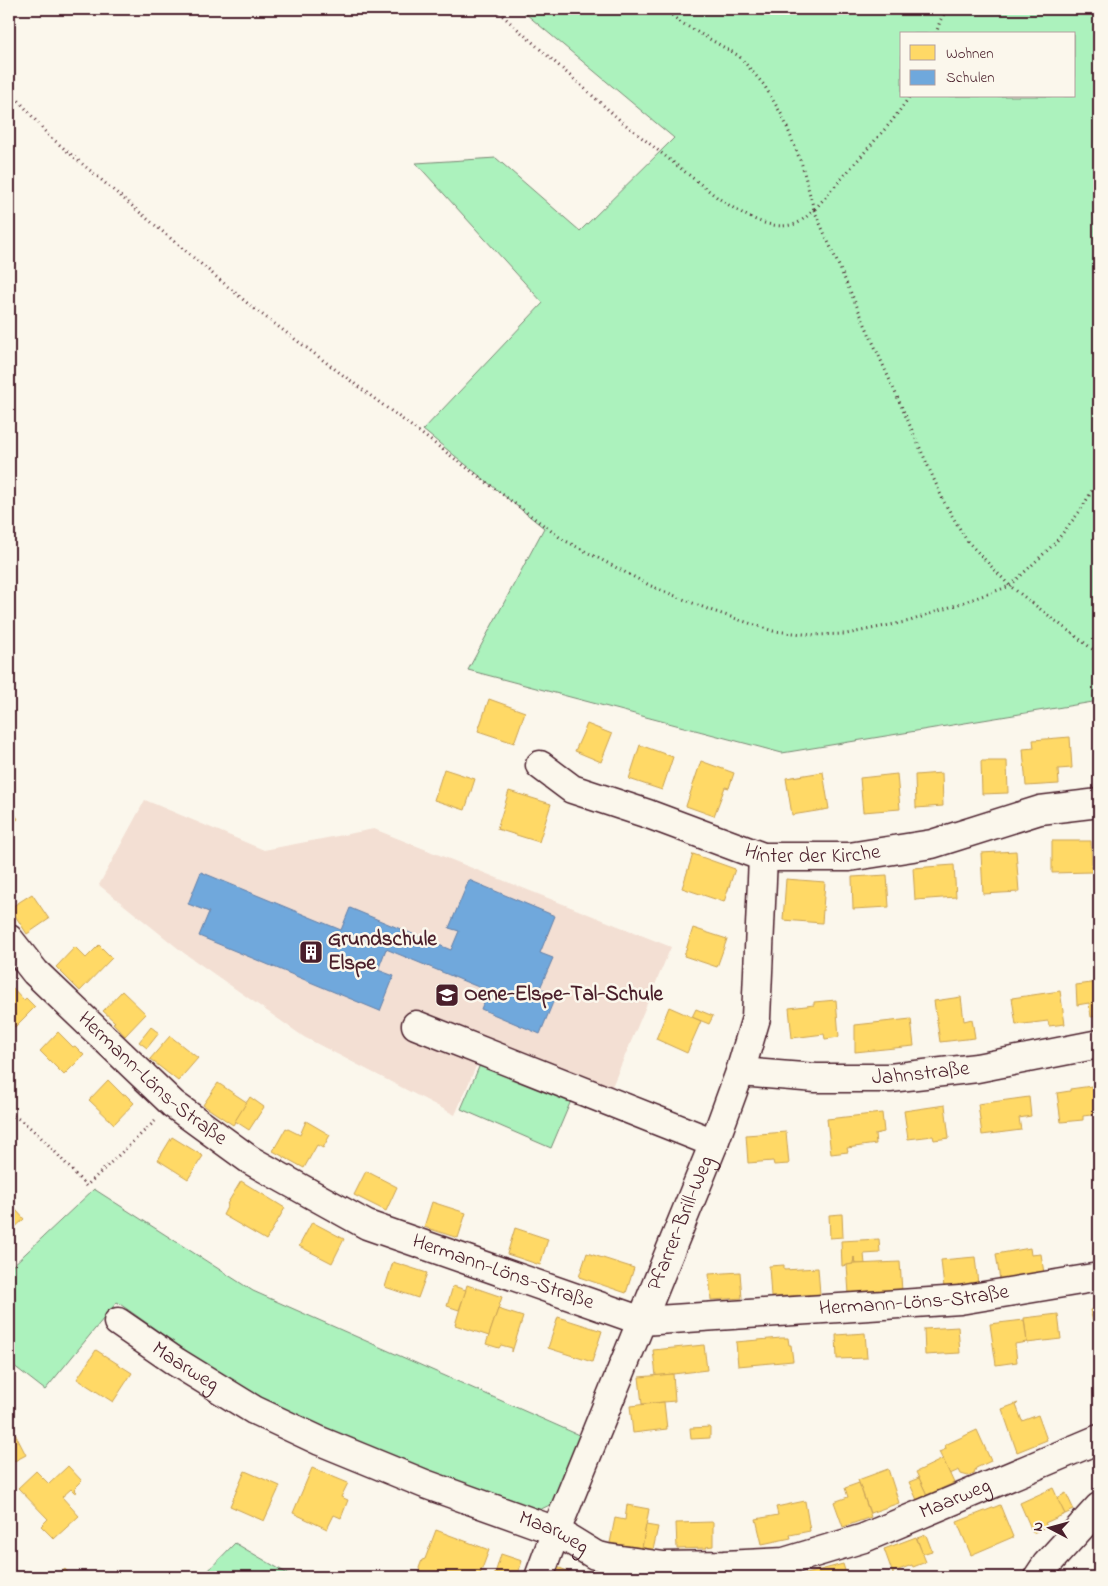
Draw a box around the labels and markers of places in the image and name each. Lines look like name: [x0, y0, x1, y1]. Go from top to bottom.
place label: Grundschule Elspe: [328, 925, 437, 979]
building icon: Grundschule Elspe: [298, 939, 324, 965]
place label: Oene-Elspe-Tal-Schule: [464, 980, 664, 1010]
school or university icon: Oene-Elspe-Tal-Schule: [434, 982, 460, 1008]

